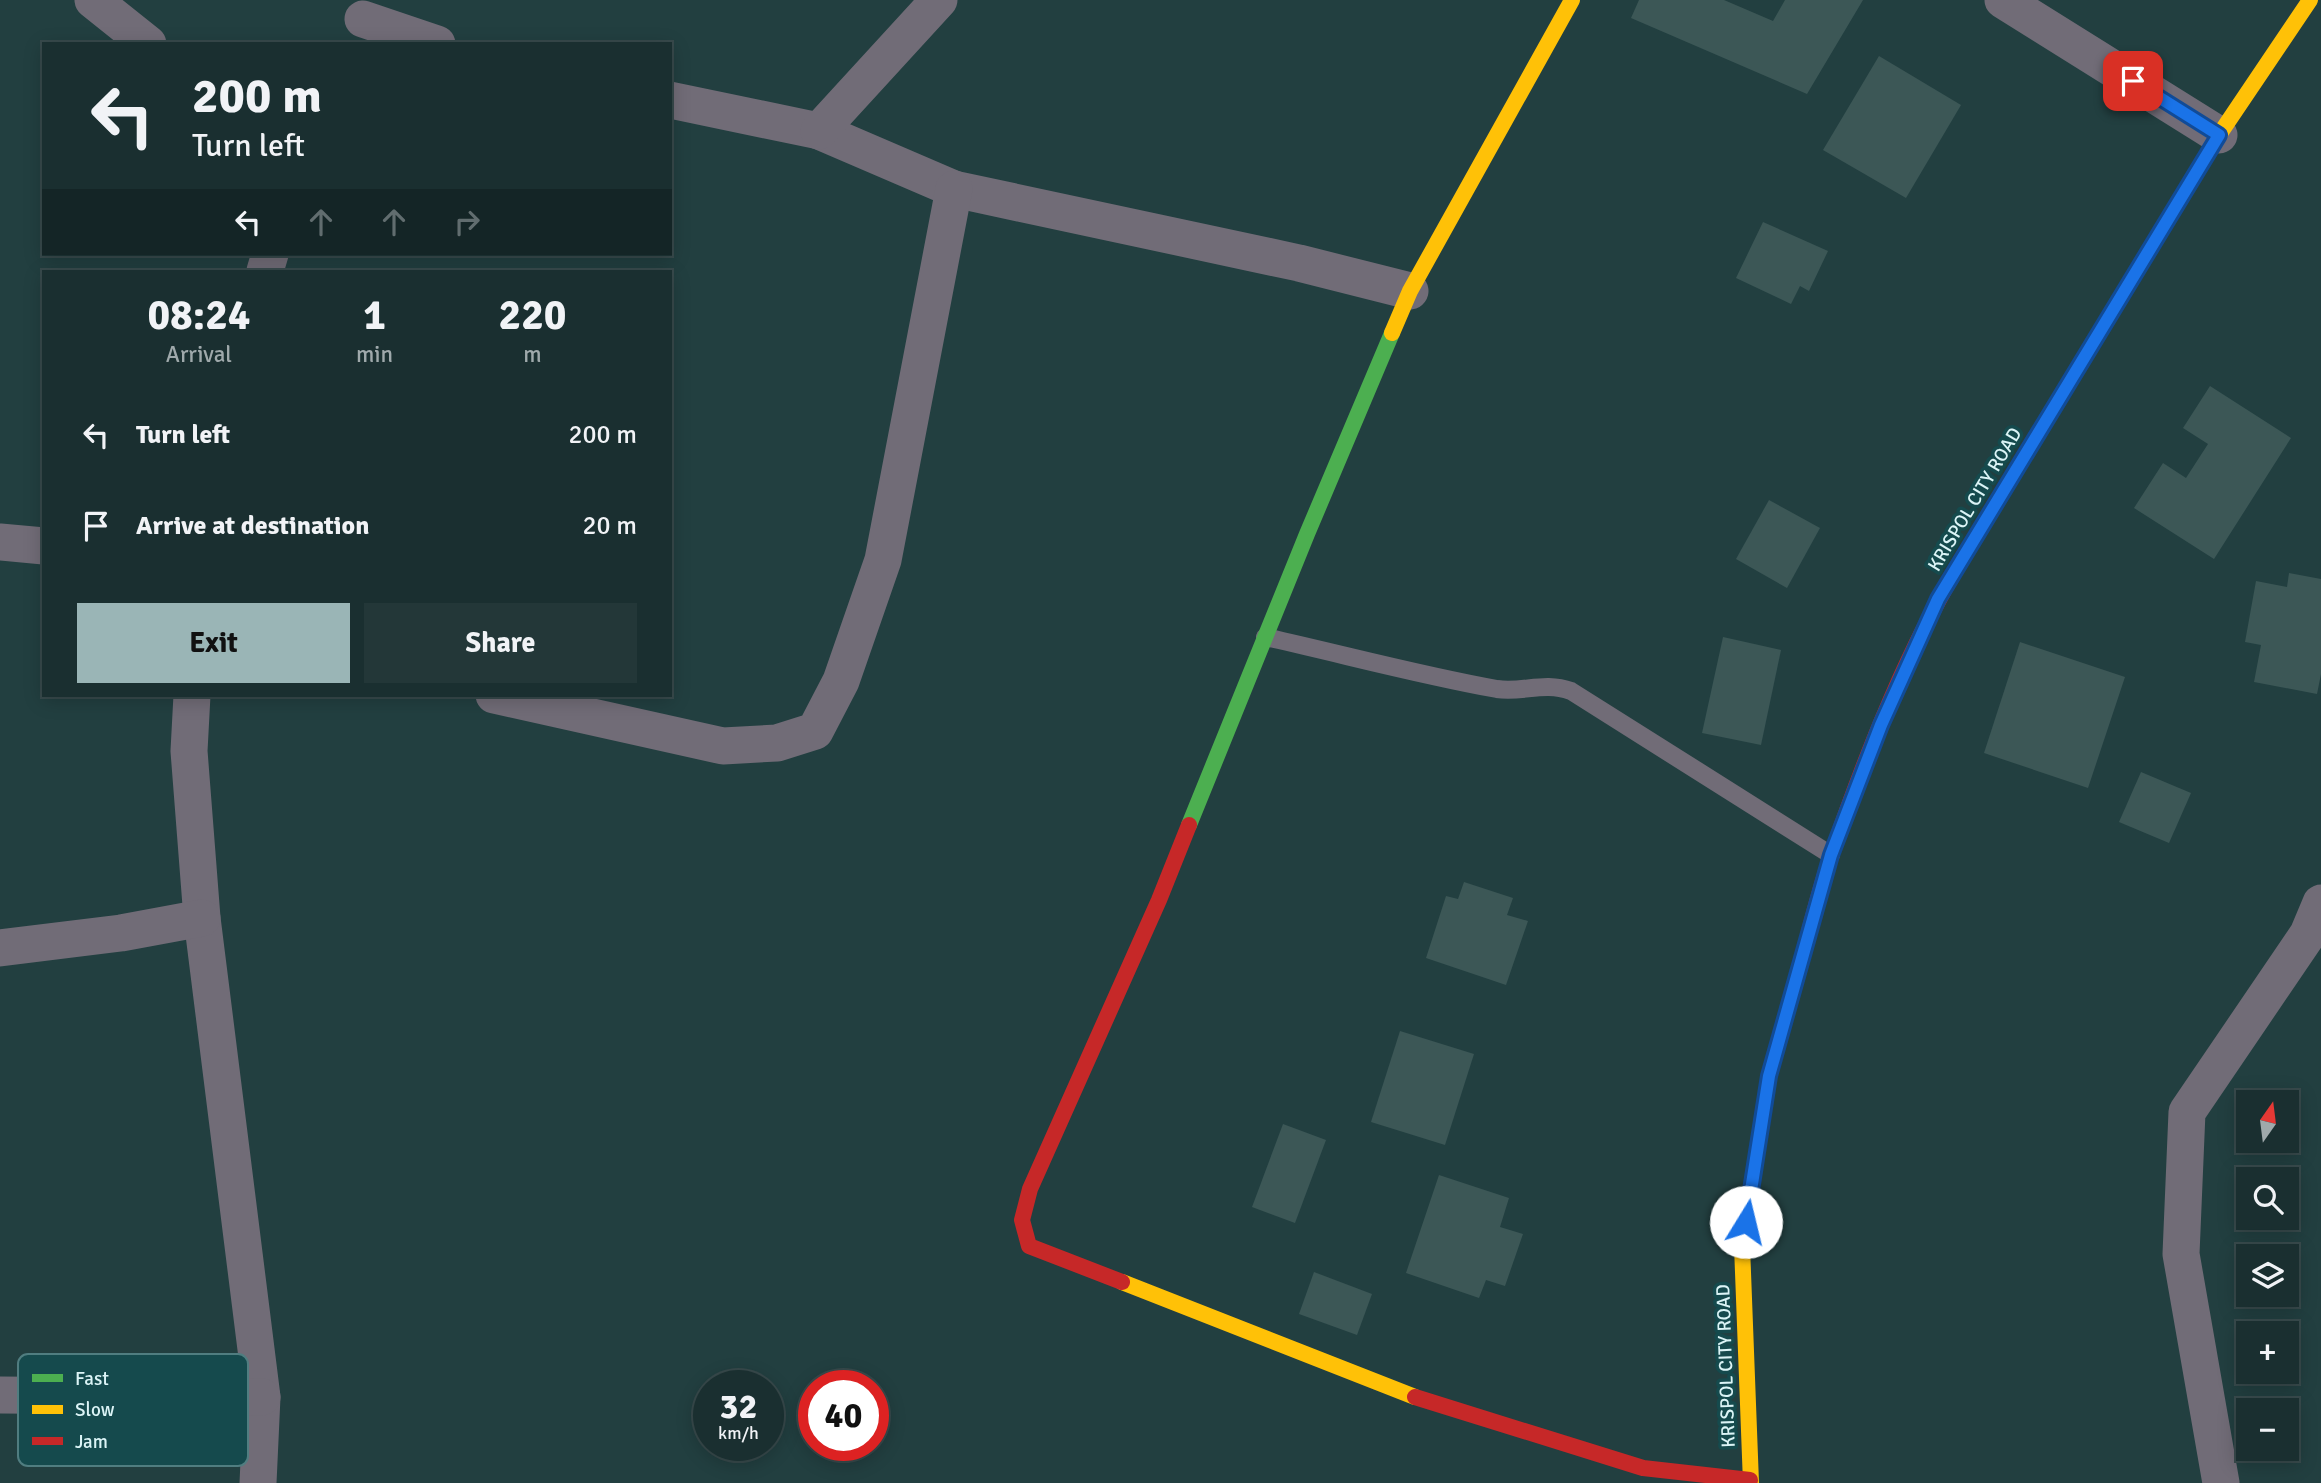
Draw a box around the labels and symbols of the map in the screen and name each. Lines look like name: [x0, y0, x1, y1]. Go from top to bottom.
pin: [2103, 51, 2163, 111]
street label: KRISPOL CITY ROAD: [1922, 423, 2027, 576]
north arrow: [2236, 1090, 2300, 1153]
position arrow: [1709, 1185, 1783, 1259]
street label: KRISPOL CITY ROAD: [1711, 1284, 1741, 1448]
legend: [18, 1354, 248, 1466]
text: Fast: [75, 1367, 109, 1391]
speed limit sign: 40: [798, 1370, 889, 1461]
text: Slow: [75, 1398, 115, 1422]
text: Jam: [75, 1430, 108, 1454]

